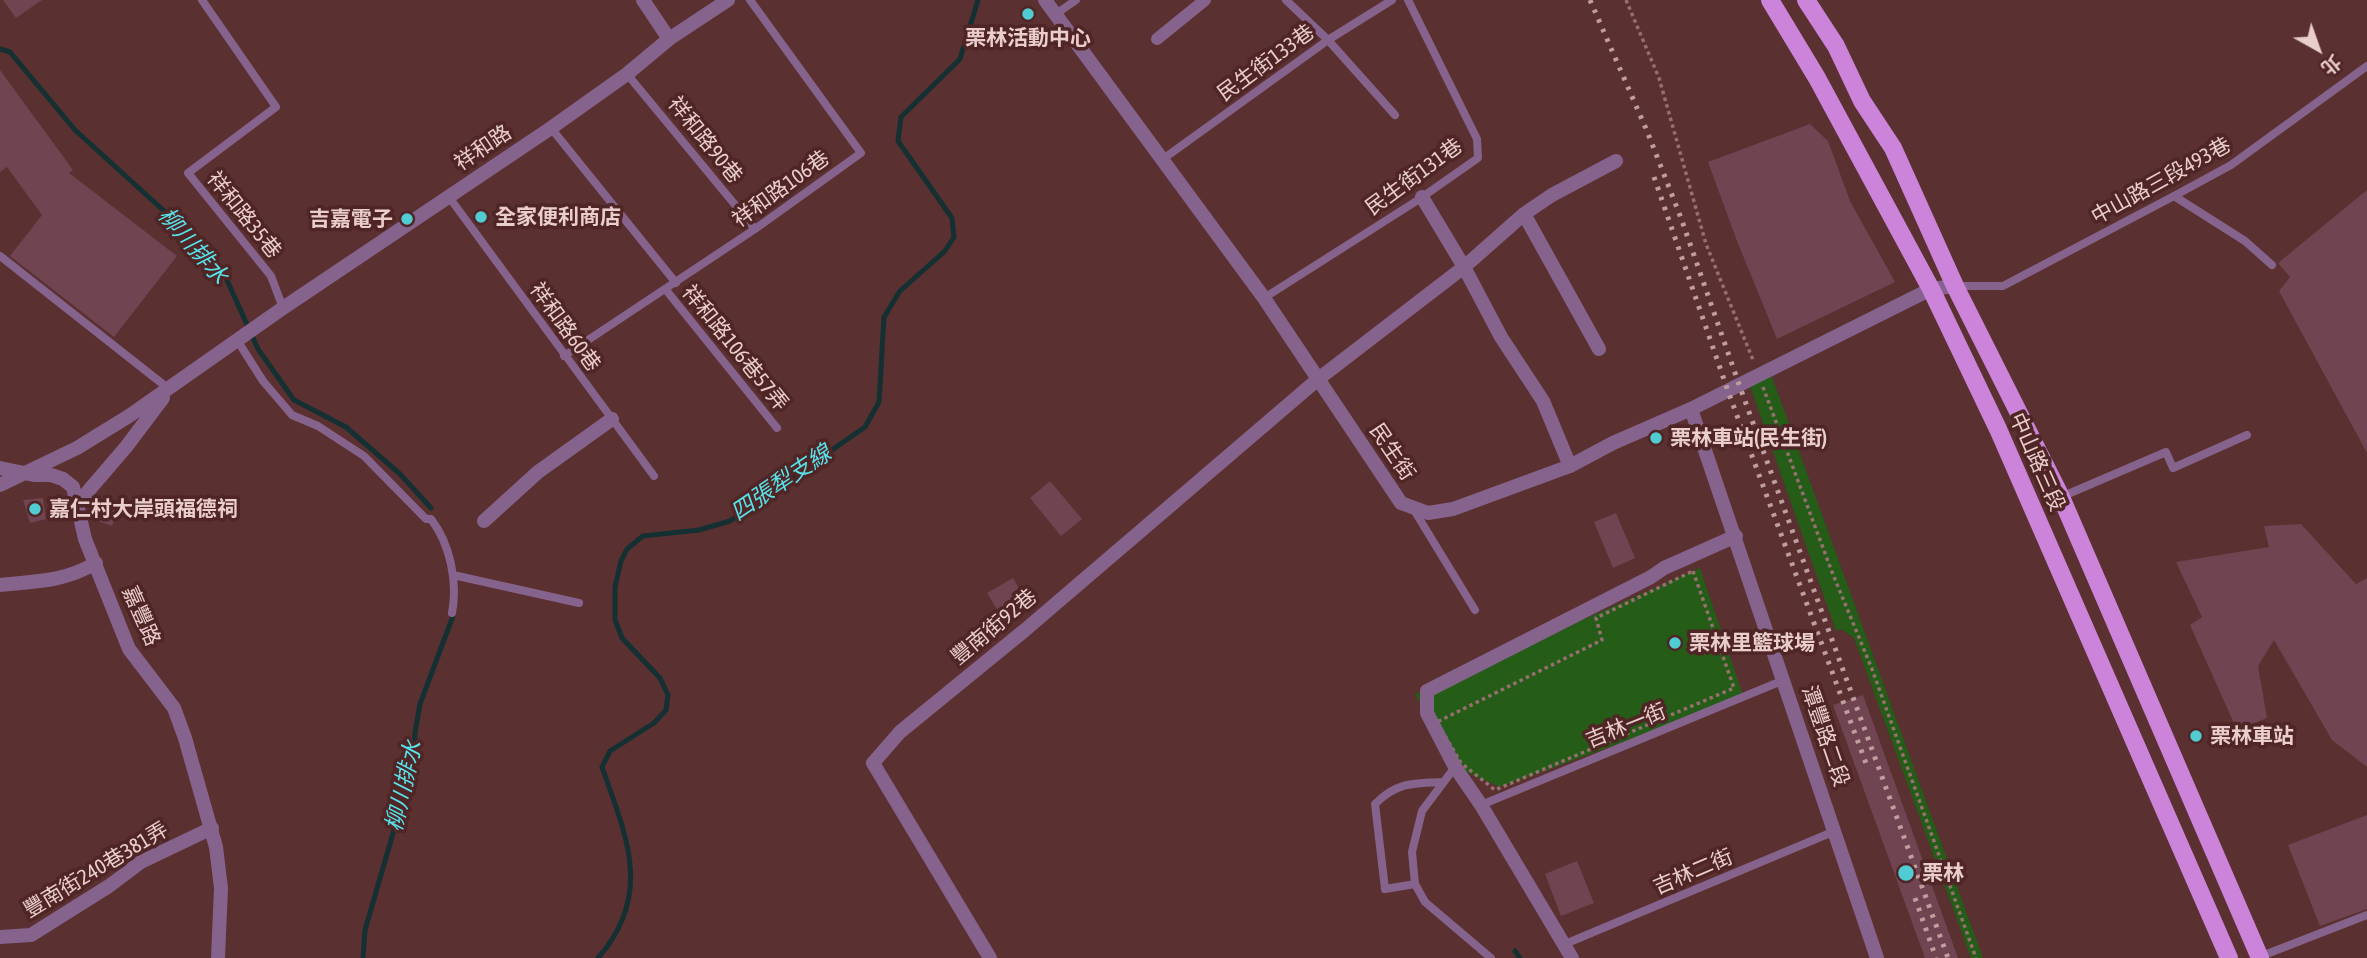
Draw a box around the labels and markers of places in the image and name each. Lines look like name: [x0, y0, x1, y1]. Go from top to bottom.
marker: 栗林活動中心: [1020, 6, 1036, 22]
place label: 栗林活動中心: [965, 25, 1091, 51]
place label: 全家便利商店: [495, 204, 621, 230]
place label: 吉嘉電子: [309, 206, 393, 232]
marker: 全家便利商店: [473, 209, 489, 225]
marker: 吉嘉電子: [399, 211, 415, 227]
place label: 栗林車站(民生街): [1670, 425, 1827, 451]
marker: 栗林車站(民生街): [1648, 430, 1664, 446]
place label: 嘉仁村大岸頭福德祠: [49, 496, 238, 522]
marker: 嘉仁村大岸頭福德祠: [27, 501, 43, 517]
place label: 栗林里籃球場: [1689, 630, 1815, 656]
marker: 栗林里籃球場: [1667, 635, 1683, 651]
place label: 栗林車站: [2210, 723, 2294, 749]
marker: 栗林車站: [2188, 728, 2204, 744]
place label: 栗林: [1922, 860, 1964, 886]
marker: 栗林: [1896, 863, 1916, 883]

